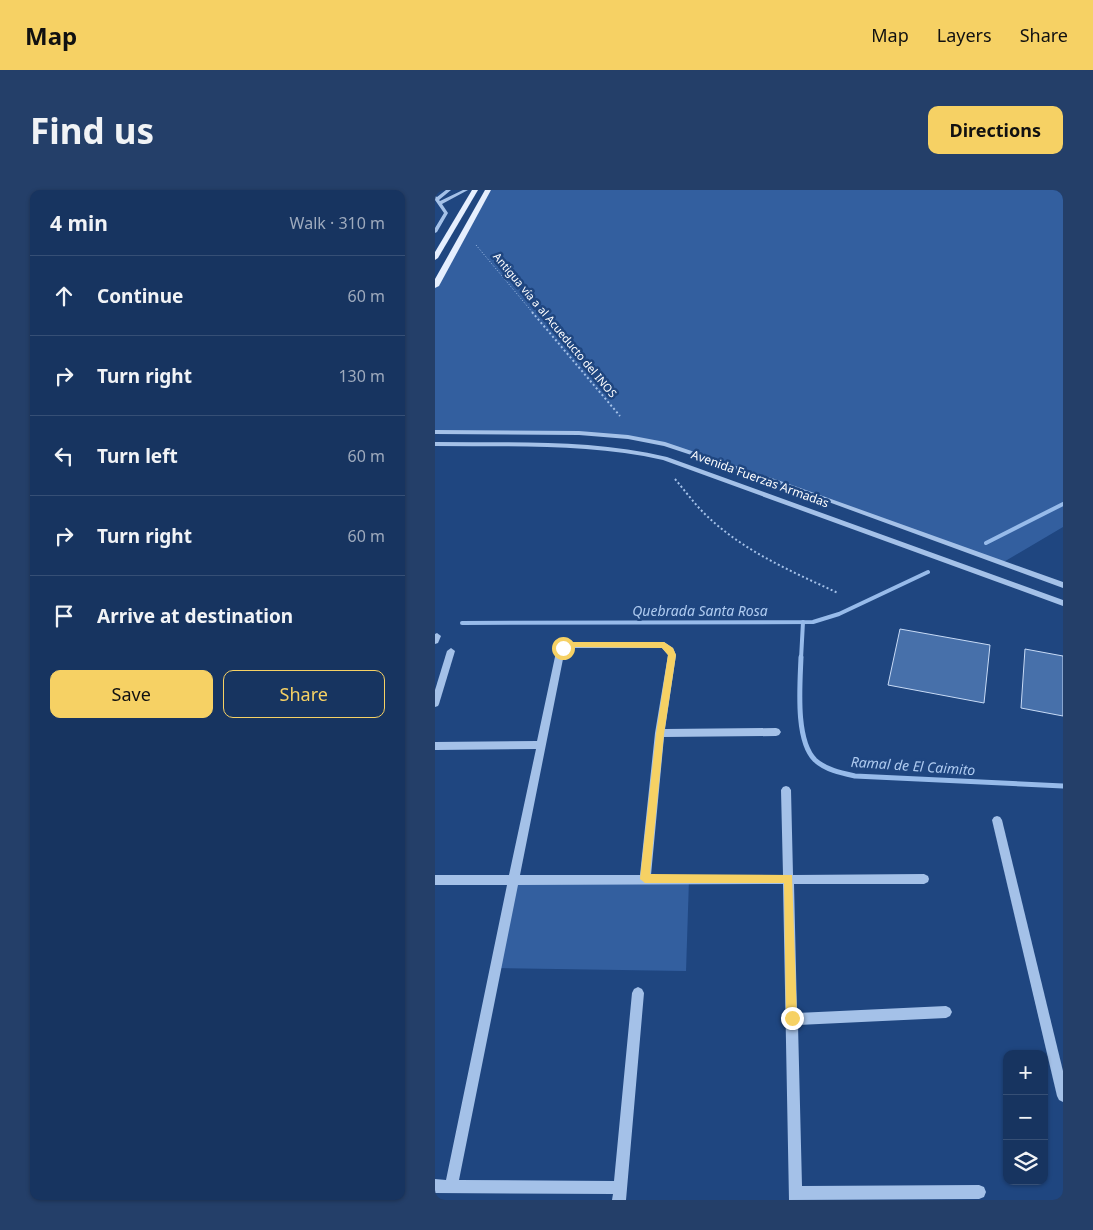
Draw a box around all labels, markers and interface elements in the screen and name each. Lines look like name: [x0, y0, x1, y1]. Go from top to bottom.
text: Map: [25, 19, 77, 52]
text: Map: [871, 23, 909, 47]
text: Layers: [937, 23, 992, 47]
text: Share: [1020, 23, 1068, 47]
button: Directions: [928, 106, 1063, 154]
text: Find us: [30, 107, 154, 154]
text: 4 min: [50, 209, 108, 237]
text: Walk · 310 m: [290, 212, 385, 234]
street label: Antigua vía a al Acueducto del INOS: [490, 249, 620, 400]
icon: ahead: [50, 282, 78, 310]
text: Continue: [97, 283, 183, 309]
text: 60 m: [348, 285, 385, 307]
icon: right: [50, 362, 78, 390]
text: Turn right: [97, 363, 192, 389]
text: 130 m: [338, 365, 385, 387]
icon: left: [50, 442, 78, 470]
text: Turn left: [97, 443, 178, 469]
text: 60 m: [348, 445, 385, 467]
street label: Avenida Fuerzas Armadas: [689, 446, 832, 511]
icon: right: [50, 522, 78, 550]
text: Turn right: [97, 523, 192, 549]
text: 60 m: [348, 525, 385, 547]
water label: Quebrada Santa Rosa: [632, 601, 768, 620]
icon: arrive: [50, 602, 78, 630]
text: Arrive at destination: [97, 603, 293, 629]
route start: [552, 637, 575, 660]
button: Save: [50, 670, 213, 718]
button: Share: [223, 670, 385, 718]
water label: Ramal de El Caimito: [850, 752, 976, 779]
route end: [781, 1007, 804, 1030]
map controls: [1003, 1050, 1048, 1185]
button: +: [1003, 1050, 1048, 1095]
button: −: [1003, 1095, 1048, 1140]
button: layers: [1003, 1140, 1048, 1185]

